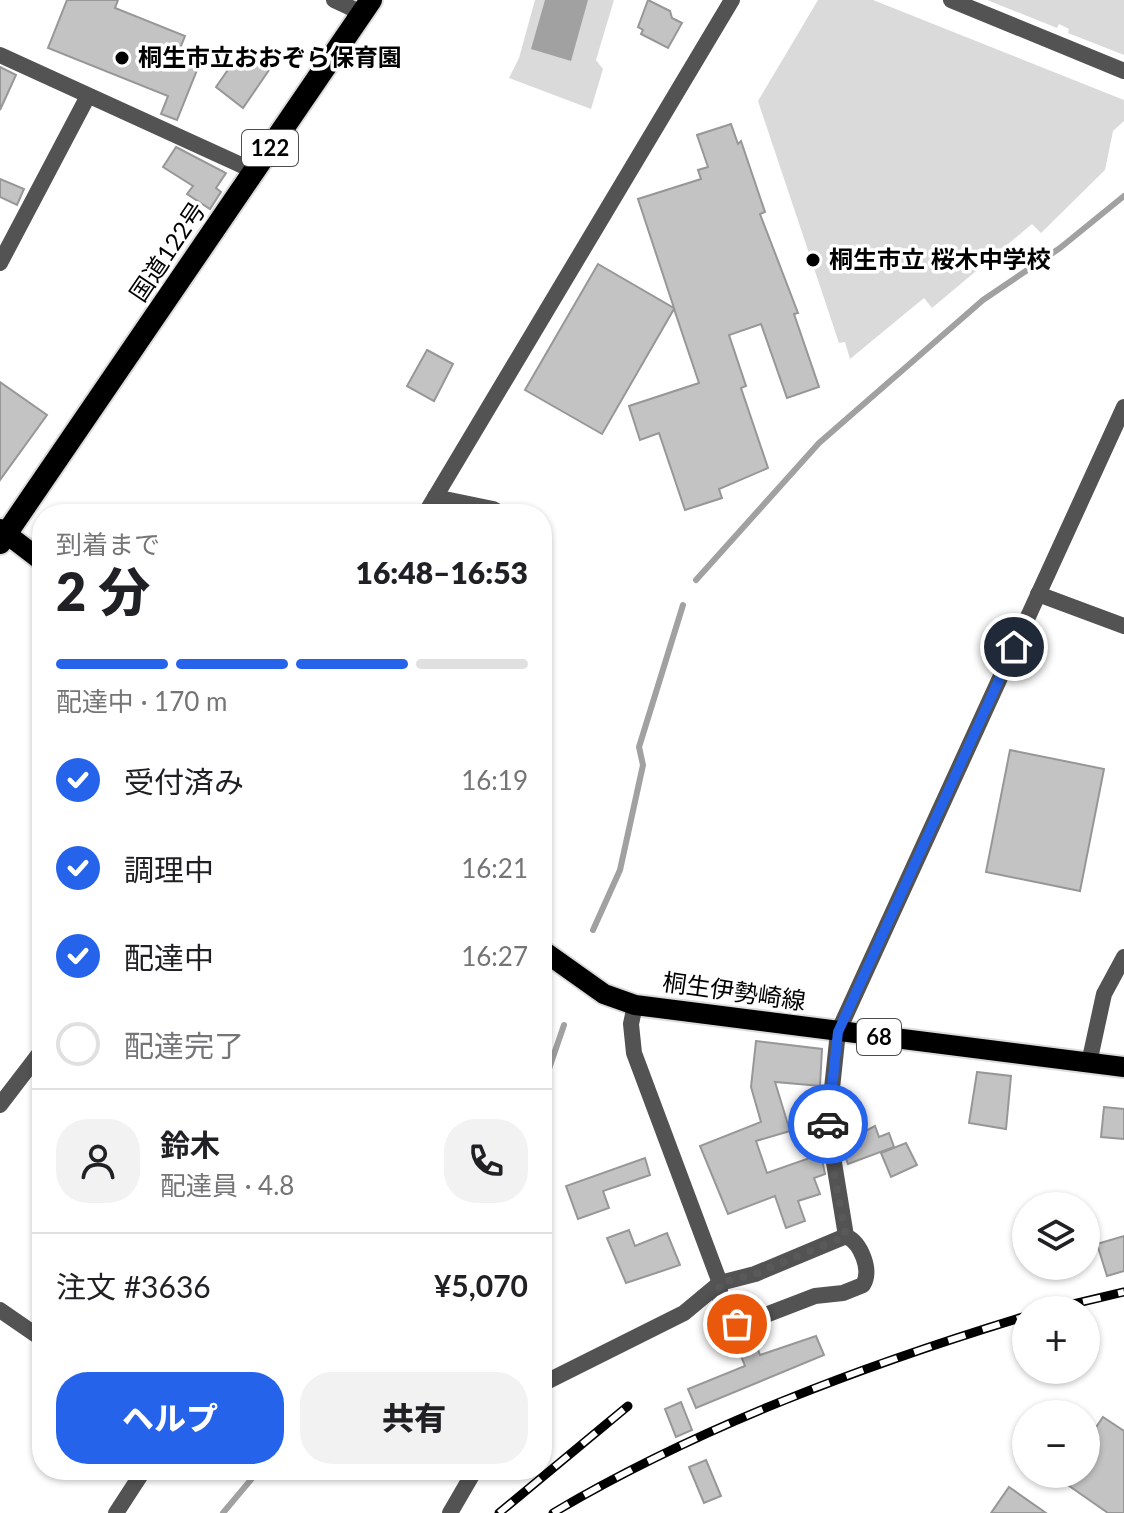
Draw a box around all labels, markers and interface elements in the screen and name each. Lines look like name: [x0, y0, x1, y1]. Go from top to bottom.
place label: 桐生市立おおぞら保育園: [138, 42, 402, 71]
marker: 桐生市立おおぞら保育園: [113, 49, 131, 67]
road number: 122: [242, 130, 298, 166]
street label: 国道122号: [123, 196, 211, 306]
place label: 桐生市立 桜木中学校: [829, 244, 1051, 273]
marker: 桐生市立 桜木中学校: [804, 251, 822, 269]
text: 到着まで: [56, 528, 160, 560]
text: 16:48–16:53: [355, 554, 528, 590]
text: 2 分: [56, 560, 150, 622]
pin: [980, 613, 1048, 681]
icon: home: [992, 625, 1036, 669]
text: 配達中 · 170 m: [56, 685, 227, 717]
icon: check: [56, 758, 100, 802]
text: 受付済み: [124, 763, 244, 799]
text: 16:19: [461, 764, 528, 796]
icon: check: [56, 846, 100, 890]
text: 調理中: [124, 851, 214, 887]
text: 16:21: [461, 852, 528, 884]
icon: check: [56, 934, 100, 978]
text: 配達中: [124, 939, 214, 975]
text: 16:27: [461, 940, 528, 972]
street label: 桐生伊勢崎線: [661, 966, 808, 1015]
road number: 68: [857, 1019, 901, 1055]
text: 配達完了: [124, 1027, 244, 1063]
courier: [788, 1084, 868, 1164]
icon: car: [806, 1102, 850, 1146]
button: person: [56, 1119, 140, 1203]
button: phone: [444, 1119, 528, 1203]
text: 鈴木: [160, 1126, 220, 1162]
text: 配達員 · 4.8: [160, 1169, 294, 1201]
map controls: [1012, 1192, 1100, 1488]
button: layers: [1012, 1192, 1100, 1280]
text: ¥5,070: [434, 1267, 528, 1303]
text: 注文 #3636: [56, 1268, 211, 1304]
pin: [703, 1290, 771, 1358]
button: +: [1012, 1296, 1100, 1384]
icon: bag: [715, 1302, 759, 1346]
button: ヘルプ: [56, 1372, 284, 1464]
button: 共有: [300, 1372, 528, 1464]
button: −: [1012, 1400, 1100, 1488]

